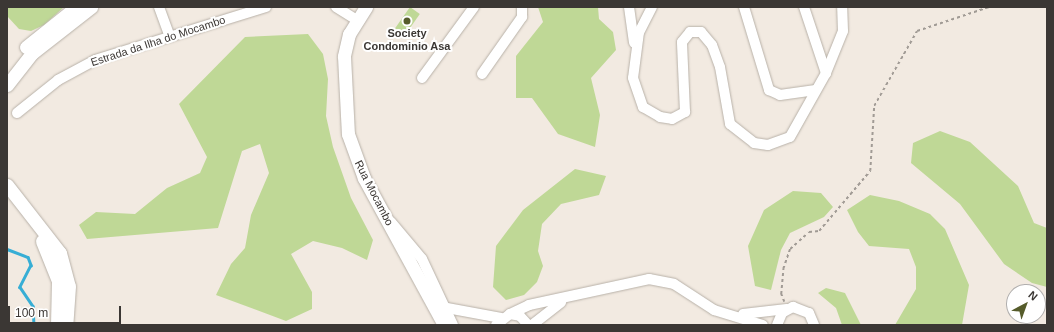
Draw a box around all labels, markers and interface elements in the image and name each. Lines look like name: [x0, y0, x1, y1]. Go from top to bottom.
street label: Estrada da Ilha do Mocambo: [89, 13, 227, 69]
marker: Society Condominio Asa: [402, 16, 412, 26]
place label: Society Condominio Asa: [363, 27, 451, 53]
street label: Rua Mocambo: [352, 158, 396, 228]
north arrow: [1006, 284, 1046, 324]
text: N: [1026, 289, 1040, 303]
scale bar: [10, 298, 123, 324]
text: 100 m: [15, 306, 48, 320]

